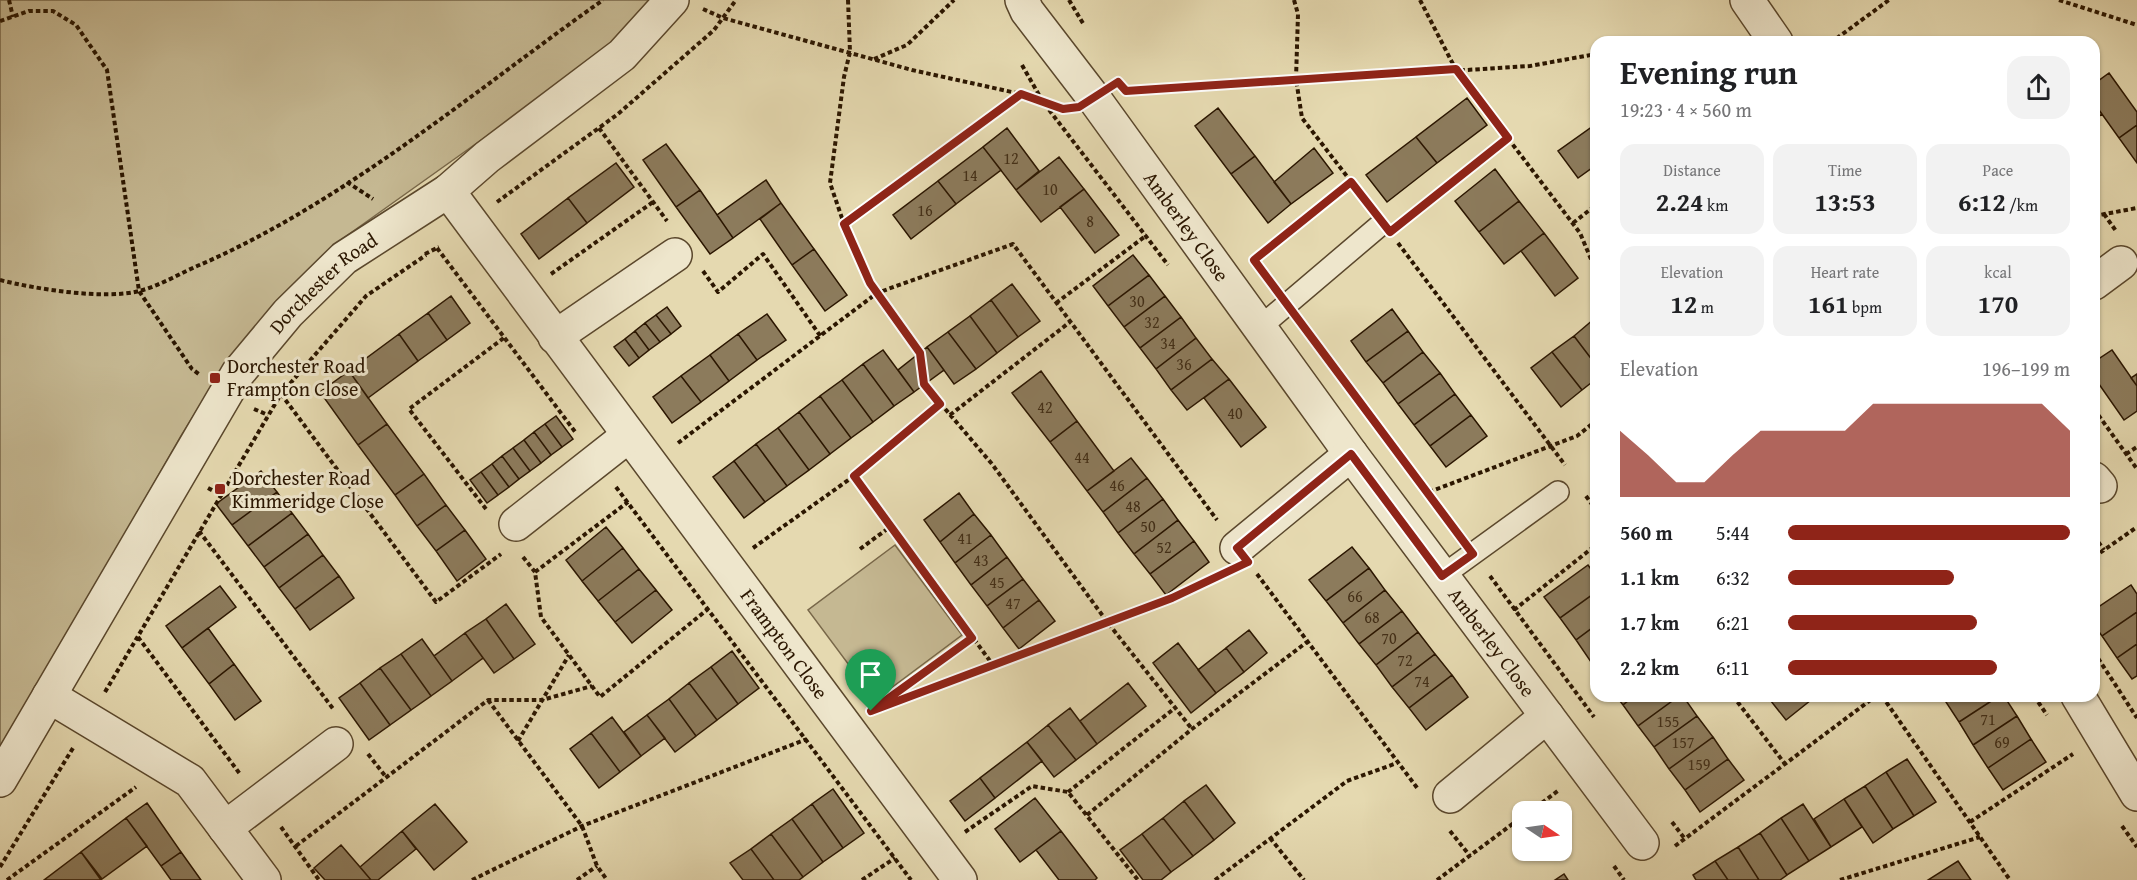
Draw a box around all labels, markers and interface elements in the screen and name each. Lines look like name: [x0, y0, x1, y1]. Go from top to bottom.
text: Evening run: [1620, 48, 1797, 96]
button: share: [2007, 56, 2070, 119]
text: 19:23 · 4 × 560 m: [1620, 95, 1752, 124]
house number: 12: [1003, 146, 1019, 170]
text: Distance: [1663, 158, 1721, 182]
text: Time: [1828, 158, 1862, 182]
text: Pace: [1983, 158, 2013, 182]
house number: 14: [962, 163, 978, 187]
street label: Amberley Close: [1137, 165, 1237, 287]
house number: 10: [1042, 177, 1058, 201]
text: 2.24: [1656, 182, 1704, 221]
text: 13:53: [1814, 182, 1876, 221]
text: 6:12: [1958, 182, 2006, 221]
text: km: [1704, 193, 1728, 217]
text: /km: [2006, 193, 2038, 217]
house number: 16: [917, 198, 933, 222]
house number: 8: [1086, 209, 1094, 233]
street label: Dorchester Road: [262, 225, 383, 339]
text: Elevation: [1661, 260, 1723, 284]
text: Heart rate: [1811, 260, 1879, 284]
text: kcal: [1984, 260, 2012, 284]
text: 12: [1670, 284, 1697, 323]
text: 161: [1808, 284, 1848, 323]
text: 170: [1978, 284, 2018, 323]
house number: 30: [1129, 289, 1145, 313]
text: m: [1697, 295, 1714, 319]
text: bpm: [1848, 295, 1882, 319]
house number: 32: [1144, 310, 1160, 334]
house number: 34: [1160, 331, 1176, 355]
place label: Dorchester Road Frampton Close: [227, 351, 366, 403]
house number: 36: [1176, 352, 1192, 376]
text: Elevation: [1620, 354, 1698, 383]
text: 196–199 m: [1982, 354, 2070, 383]
marker: Dorchester Road Frampton Close: [208, 371, 222, 385]
house number: 42: [1037, 395, 1053, 419]
house number: 40: [1227, 401, 1243, 425]
house number: 44: [1074, 445, 1090, 469]
place label: Dorchester Road Kimmeridge Close: [232, 463, 384, 515]
house number: 46: [1109, 473, 1125, 497]
marker: Dorchester Road Kimmeridge Close: [213, 482, 227, 496]
house number: 48: [1125, 494, 1141, 518]
house number: 50: [1140, 514, 1156, 538]
text: 560 m: [1620, 518, 1673, 547]
text: 5:44: [1716, 518, 1750, 547]
house number: 41: [957, 526, 973, 550]
house number: 52: [1156, 535, 1172, 559]
house number: 43: [973, 548, 989, 572]
text: 1.1 km: [1620, 563, 1679, 592]
text: 6:32: [1716, 563, 1750, 592]
house number: 45: [989, 570, 1005, 594]
street label: Amberley Close: [1442, 581, 1543, 703]
street label: Frampton Close: [734, 582, 836, 705]
house number: 66: [1347, 584, 1363, 608]
house number: 47: [1005, 591, 1021, 615]
house number: 68: [1364, 605, 1380, 629]
text: 1.7 km: [1620, 608, 1679, 637]
text: 6:21: [1716, 608, 1750, 637]
house number: 70: [1381, 626, 1397, 650]
house number: 72: [1397, 648, 1413, 672]
pin: [845, 649, 896, 711]
text: 2.2 km: [1620, 653, 1679, 682]
text: 6:11: [1716, 653, 1750, 682]
icon: arrive: [854, 658, 887, 691]
house number: 74: [1414, 669, 1430, 693]
house number: 71: [1980, 707, 1996, 731]
house number: 155: [1656, 709, 1680, 733]
house number: 157: [1671, 730, 1695, 754]
house number: 69: [1994, 730, 2010, 754]
house number: 159: [1687, 752, 1711, 776]
north arrow: [1512, 801, 1572, 861]
map controls: [1512, 801, 1572, 861]

